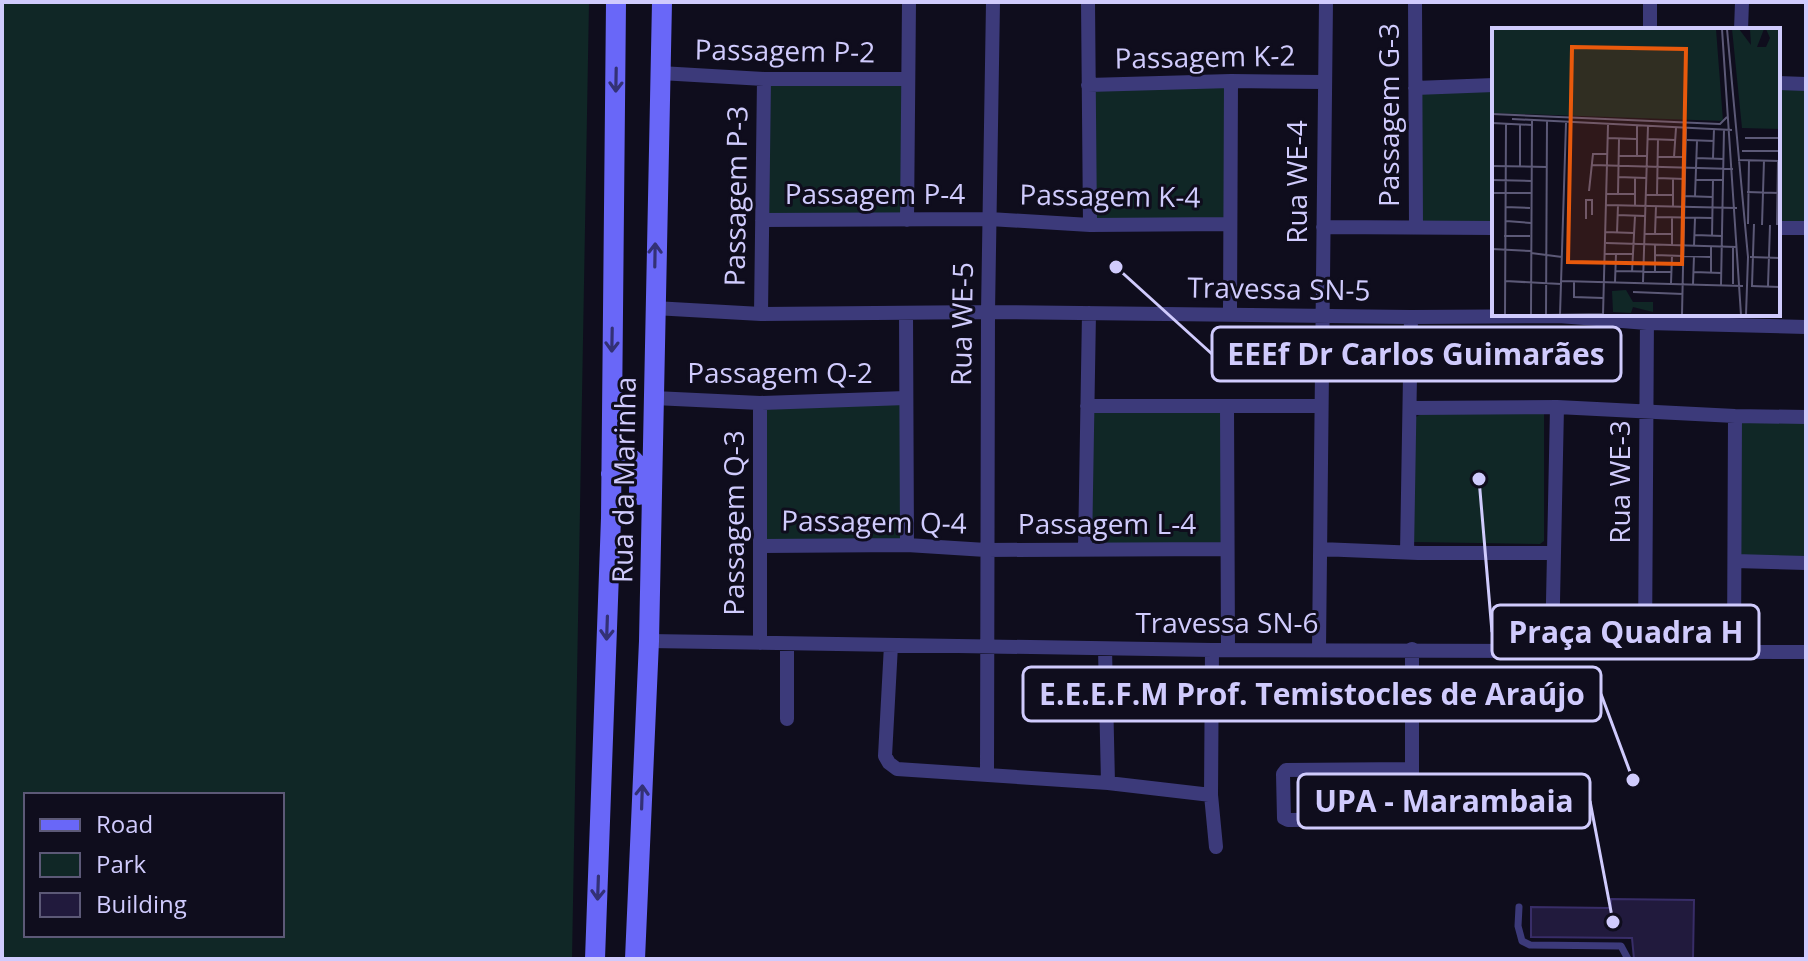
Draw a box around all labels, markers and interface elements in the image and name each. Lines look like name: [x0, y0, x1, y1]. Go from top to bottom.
street label: Passagem G-3: [1369, 23, 1407, 207]
inset map: [1492, 28, 1780, 316]
street label: Passagem P-2: [694, 29, 876, 71]
street label: Passagem K-2: [1114, 35, 1296, 77]
one-way arrow: [608, 66, 623, 93]
street label: Passagem P-3: [714, 105, 756, 287]
street label: Rua WE-4: [1277, 120, 1315, 244]
street label: Passagem P-4: [785, 174, 965, 212]
street label: Passagem K-4: [1019, 174, 1201, 216]
one-way arrow: [648, 242, 663, 269]
street label: Rua WE-5: [941, 262, 981, 386]
street label: Travessa SN-5: [1187, 267, 1371, 309]
one-way arrow: [605, 326, 620, 353]
callout: EEEf Dr Carlos Guimarães: [1212, 327, 1621, 381]
text: EEEf Dr Carlos Guimarães: [1227, 333, 1605, 374]
street label: Passagem Q-2: [687, 353, 873, 391]
street label: Rua da Marinha: [602, 376, 644, 584]
street label: Rua WE-3: [1600, 420, 1638, 544]
street label: Passagem Q-3: [714, 430, 752, 616]
street label: Passagem Q-4: [781, 500, 967, 542]
street label: Passagem L-4: [1018, 504, 1196, 542]
street label: Travessa SN-6: [1135, 603, 1319, 641]
callout: Praça Quadra H: [1492, 605, 1759, 659]
text: Praça Quadra H: [1508, 611, 1744, 652]
one-way arrow: [599, 614, 614, 641]
callout: E.E.E.F.M Prof. Temistocles de Araújo: [1023, 667, 1601, 721]
text: E.E.E.F.M Prof. Temistocles de Araújo: [1039, 673, 1585, 714]
callout: UPA - Marambaia: [1298, 774, 1590, 828]
text: UPA - Marambaia: [1314, 780, 1574, 821]
one-way arrow: [635, 784, 650, 811]
legend: [24, 793, 284, 937]
text: Road: [96, 807, 153, 840]
text: Park: [96, 847, 147, 880]
one-way arrow: [590, 874, 605, 901]
text: Building: [96, 887, 187, 920]

